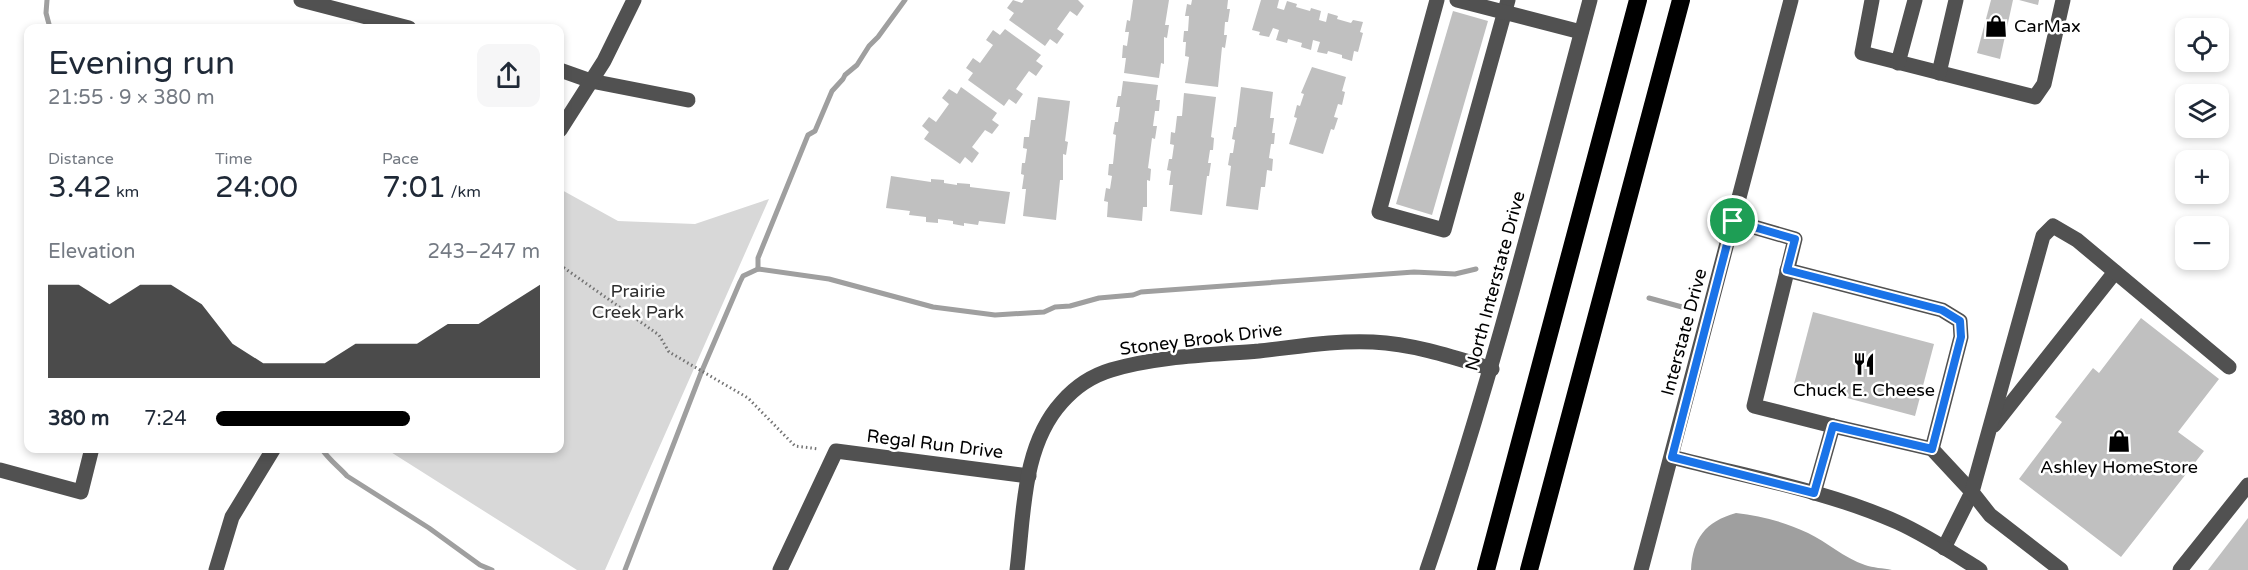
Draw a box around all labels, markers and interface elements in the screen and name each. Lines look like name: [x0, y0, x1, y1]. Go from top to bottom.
shop icon: CarMax: [1983, 13, 2009, 39]
place label: CarMax: [2014, 15, 2081, 37]
map controls: [2175, 18, 2229, 270]
button: locate: [2175, 18, 2229, 72]
text: Evening run: [48, 44, 235, 83]
button: share: [477, 44, 540, 107]
button: layers: [2175, 84, 2229, 138]
text: 21:55 · 9 × 380 m: [48, 86, 215, 110]
text: Distance: [48, 149, 114, 169]
text: Time: [215, 149, 252, 169]
text: Pace: [382, 149, 419, 169]
button: +: [2175, 150, 2229, 204]
text: 3.42: [48, 169, 112, 206]
text: 24:00: [215, 169, 298, 206]
text: 7:01: [382, 169, 446, 206]
text: km: [112, 182, 139, 202]
text: /km: [446, 182, 481, 202]
street label: North Interstate Drive: [1460, 189, 1530, 373]
pin: [1707, 195, 1758, 246]
icon: arrive: [1716, 204, 1749, 237]
button: −: [2175, 216, 2229, 270]
text: Elevation: [48, 240, 135, 264]
text: 243–247 m: [427, 240, 540, 264]
street label: Interstate Drive: [1656, 266, 1712, 398]
park label: Prairie Creek Park: [592, 280, 684, 323]
street label: Stoney Brook Drive: [1119, 318, 1283, 360]
restaurant icon: Chuck E. Cheese: [1851, 351, 1877, 377]
place label: Chuck E. Cheese: [1793, 379, 1935, 401]
text: 380 m: [48, 407, 109, 431]
text: 7:24: [144, 407, 187, 431]
street label: Regal Run Drive: [865, 425, 1005, 463]
shop icon: Ashley HomeStore: [2106, 428, 2132, 454]
place label: Ashley HomeStore: [2040, 456, 2198, 478]

